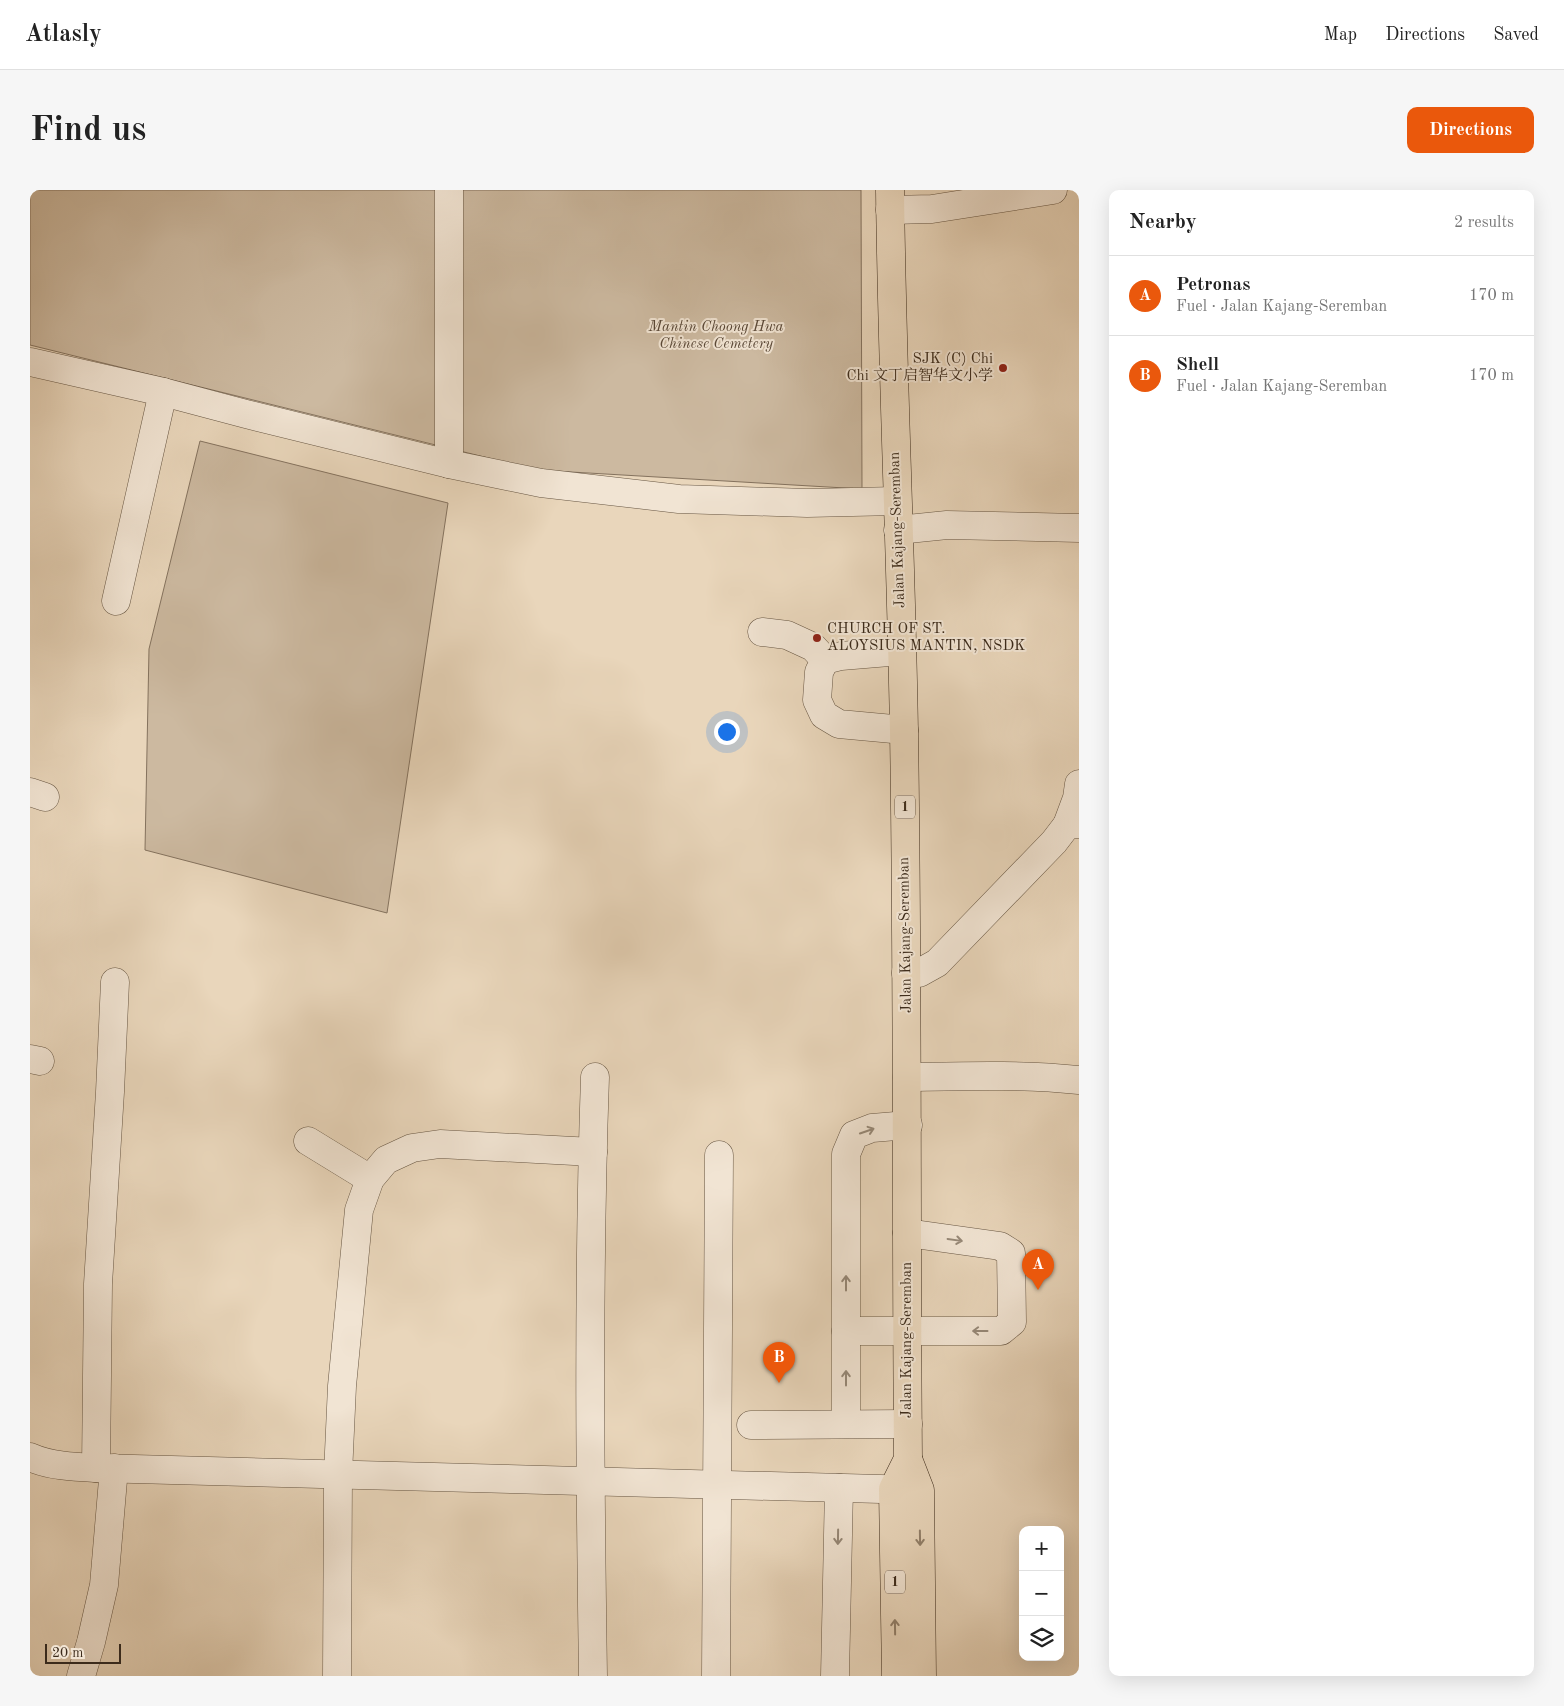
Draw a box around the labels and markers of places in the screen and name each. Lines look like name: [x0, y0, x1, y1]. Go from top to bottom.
place label: SJK (C) Chi Chi 文丁启智华文小学: [847, 352, 993, 384]
marker: SJK (C) Chi Chi 文丁启智华文小学: [997, 362, 1009, 374]
place label: CHURCH OF ST. ALOYSIUS MANTIN, NSDK: [827, 622, 1025, 654]
marker: CHURCH OF ST. ALOYSIUS MANTIN, NSDK: [811, 632, 823, 644]
pin: A: [1022, 1249, 1054, 1290]
pin: B: [763, 1342, 795, 1383]

